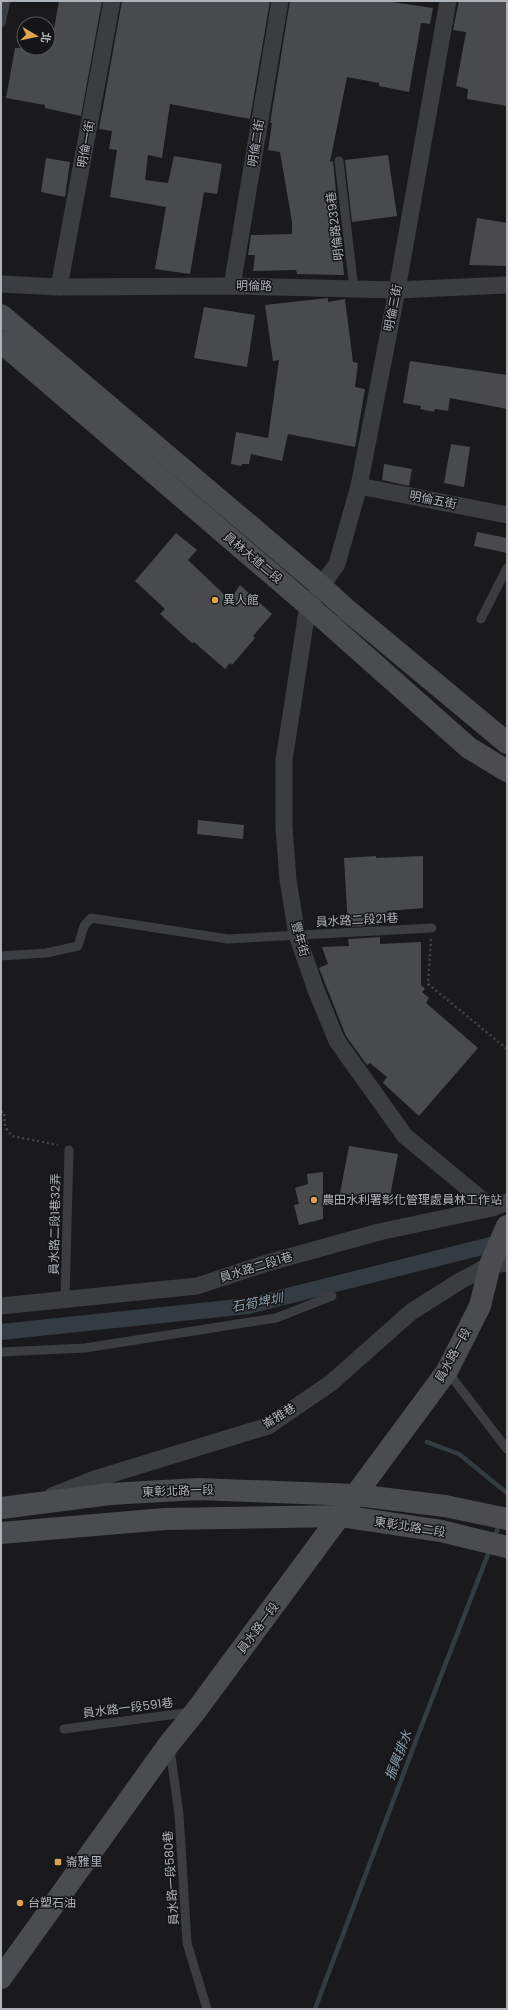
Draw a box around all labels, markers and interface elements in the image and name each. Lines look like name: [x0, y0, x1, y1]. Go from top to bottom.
north arrow: [16, 16, 56, 56]
text: 北: [37, 31, 55, 44]
street label: 明倫二街: [243, 118, 268, 168]
street label: 明倫一街: [73, 119, 98, 169]
street label: 明倫路239巷: [322, 191, 347, 262]
street label: 明倫路: [236, 277, 272, 294]
street label: 明倫三街: [380, 283, 405, 333]
street label: 明倫五街: [408, 487, 458, 512]
street label: 員林大道二段: [220, 528, 286, 587]
place label: 異人館: [223, 591, 259, 608]
marker: 異人館: [210, 595, 220, 605]
street label: 員水路二段21巷: [315, 909, 399, 930]
street label: 豐年街: [288, 919, 313, 958]
street label: 員水路二段1巷32弄: [45, 1173, 64, 1275]
place label: 農田水利署彰化管理處員林工作站: [322, 1191, 502, 1208]
marker: 農田水利署彰化管理處員林工作站: [309, 1195, 319, 1205]
street label: 員水路二段1巷: [217, 1247, 295, 1286]
water label: 石筍埤圳: [230, 1288, 286, 1317]
street label: 員水路一段: [431, 1324, 475, 1385]
street label: 崙雅巷: [259, 1399, 299, 1432]
street label: 東彰北路一段: [142, 1481, 214, 1500]
street label: 東彰北路二段: [373, 1512, 447, 1541]
street label: 員水路一段: [233, 1599, 282, 1657]
street label: 員水路一段591巷: [82, 1694, 174, 1721]
water label: 振興排水: [380, 1727, 417, 1783]
street label: 員水路一段580巷: [159, 1830, 182, 1926]
place label: 崙雅里: [66, 1853, 102, 1870]
marker: 崙雅里: [53, 1857, 63, 1867]
place label: 台塑石油: [28, 1894, 76, 1911]
marker: 台塑石油: [15, 1898, 25, 1908]

